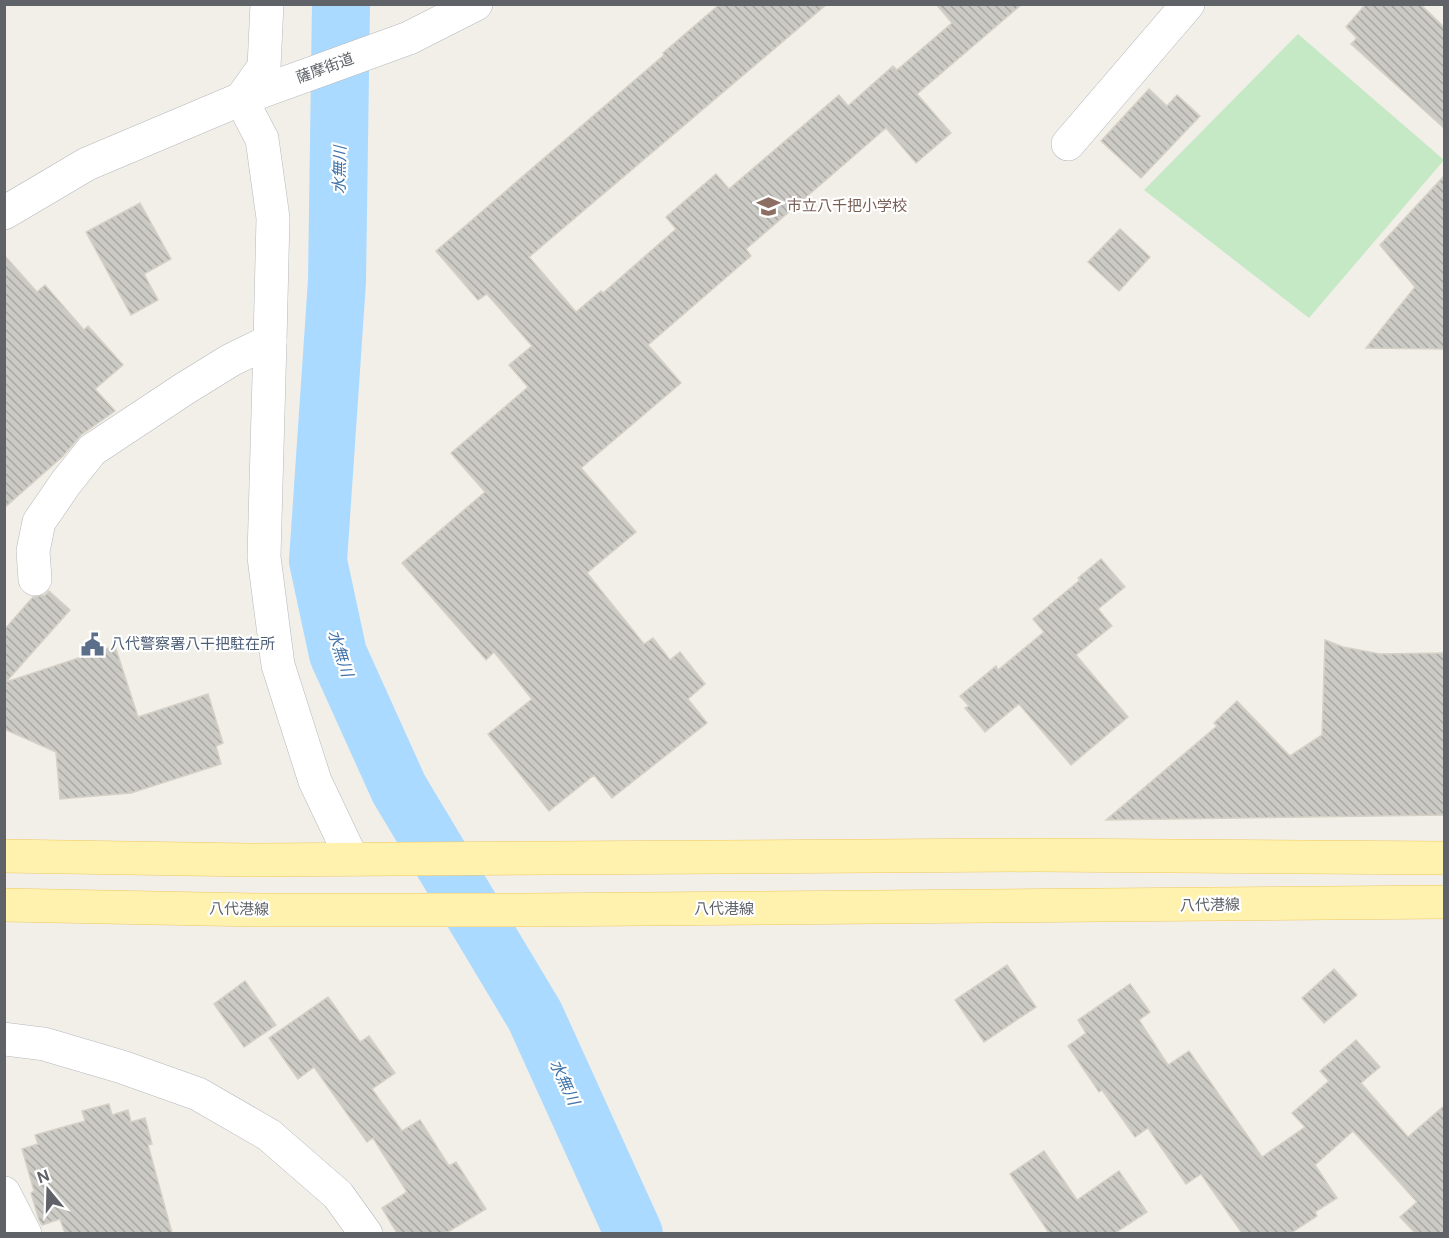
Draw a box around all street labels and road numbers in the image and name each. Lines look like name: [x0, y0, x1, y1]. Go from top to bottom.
street label: 薩摩街道: [293, 48, 357, 88]
street label: 八代港線: [1180, 894, 1240, 916]
street label: 八代港線: [209, 898, 269, 920]
street label: 八代港線: [694, 899, 754, 919]

